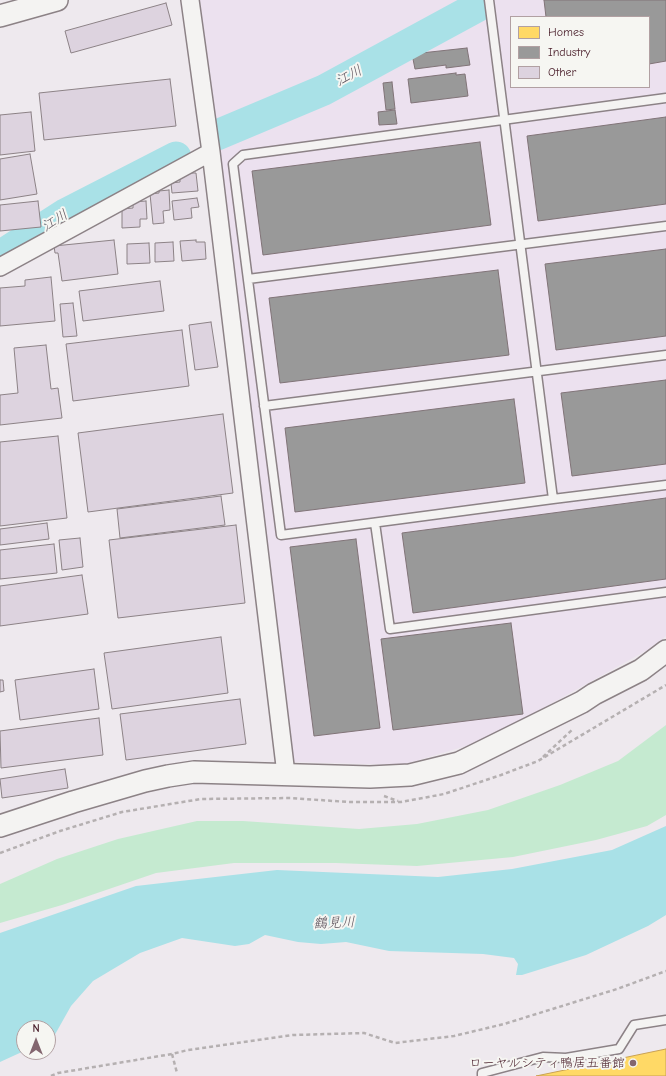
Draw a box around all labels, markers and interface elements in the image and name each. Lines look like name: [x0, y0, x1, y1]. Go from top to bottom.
legend: [510, 16, 650, 88]
text: Homes: [548, 25, 584, 39]
text: Industry: [548, 45, 590, 59]
water label: 江川: [333, 62, 365, 90]
text: Other: [548, 65, 576, 79]
water label: 江川: [39, 206, 71, 236]
water label: 鶴見川: [313, 914, 355, 932]
north arrow: [16, 1020, 56, 1060]
text: N: [32, 1022, 40, 1035]
place label: ローヤルシティ鴨居五番館: [469, 1055, 625, 1071]
marker: ローヤルシティ鴨居五番館: [628, 1058, 638, 1068]

